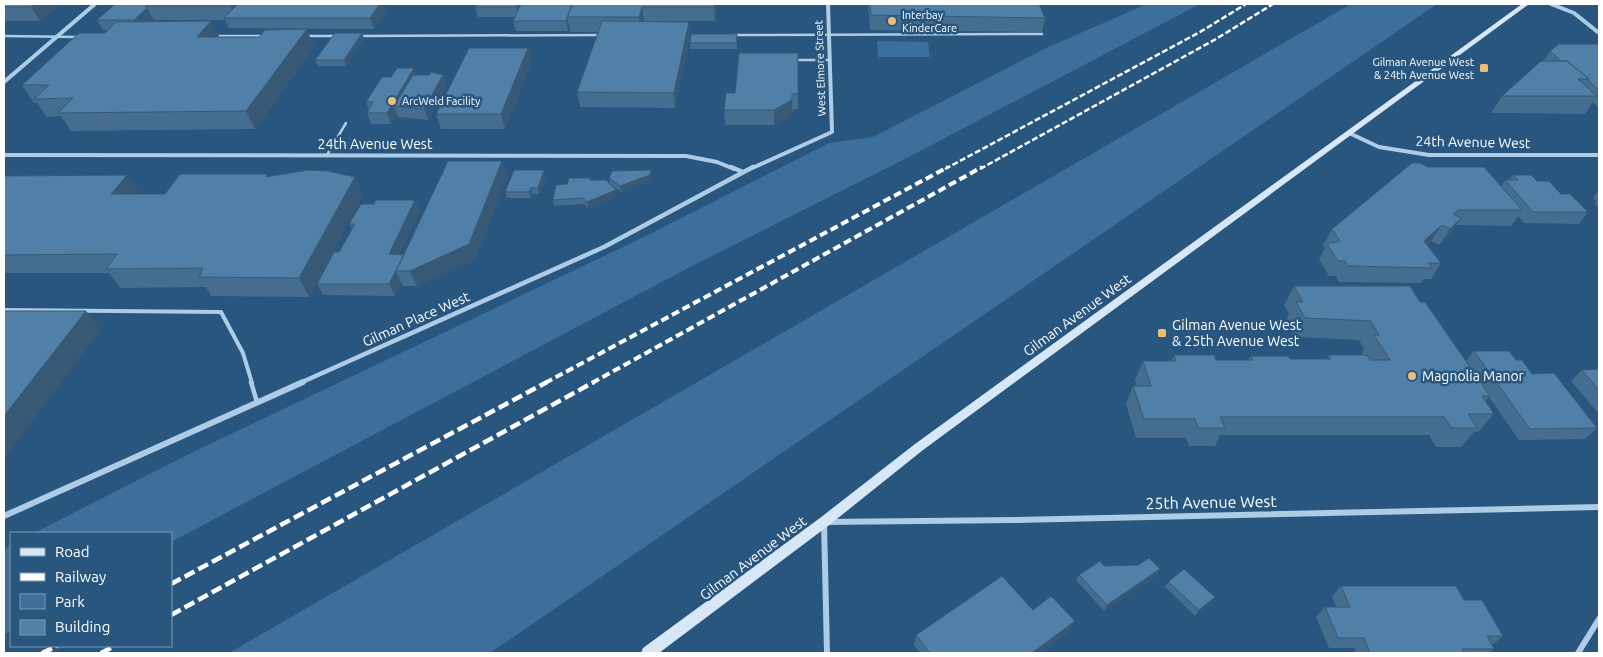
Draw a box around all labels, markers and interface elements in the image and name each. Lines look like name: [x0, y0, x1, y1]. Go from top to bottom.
place label: Interbay KinderCare: [902, 9, 957, 34]
marker: Interbay KinderCare: [886, 15, 898, 27]
street label: West Elmore Street: [812, 19, 828, 116]
place label: Gilman Avenue West & 24th Avenue West: [1372, 56, 1475, 81]
marker: Gilman Avenue West & 24th Avenue West: [1478, 62, 1490, 74]
marker: ArcWeld Facility: [386, 95, 398, 107]
place label: ArcWeld Facility: [402, 95, 481, 107]
street label: 24th Avenue West: [1415, 133, 1531, 151]
street label: 24th Avenue West: [318, 136, 433, 152]
street label: Gilman Avenue West: [1020, 270, 1134, 359]
street label: Gilman Place West: [360, 288, 472, 350]
place label: Gilman Avenue West & 25th Avenue West: [1172, 317, 1302, 349]
marker: Gilman Avenue West & 25th Avenue West: [1156, 327, 1168, 339]
place label: Magnolia Manor: [1422, 368, 1525, 384]
marker: Magnolia Manor: [1406, 370, 1418, 382]
street label: 25th Avenue West: [1145, 492, 1278, 512]
street label: Gilman Avenue West: [697, 512, 810, 603]
legend: [10, 532, 172, 647]
text: Road: [55, 543, 90, 560]
text: Railway: [55, 568, 106, 585]
text: Park: [55, 593, 85, 610]
text: Building: [55, 618, 110, 635]

